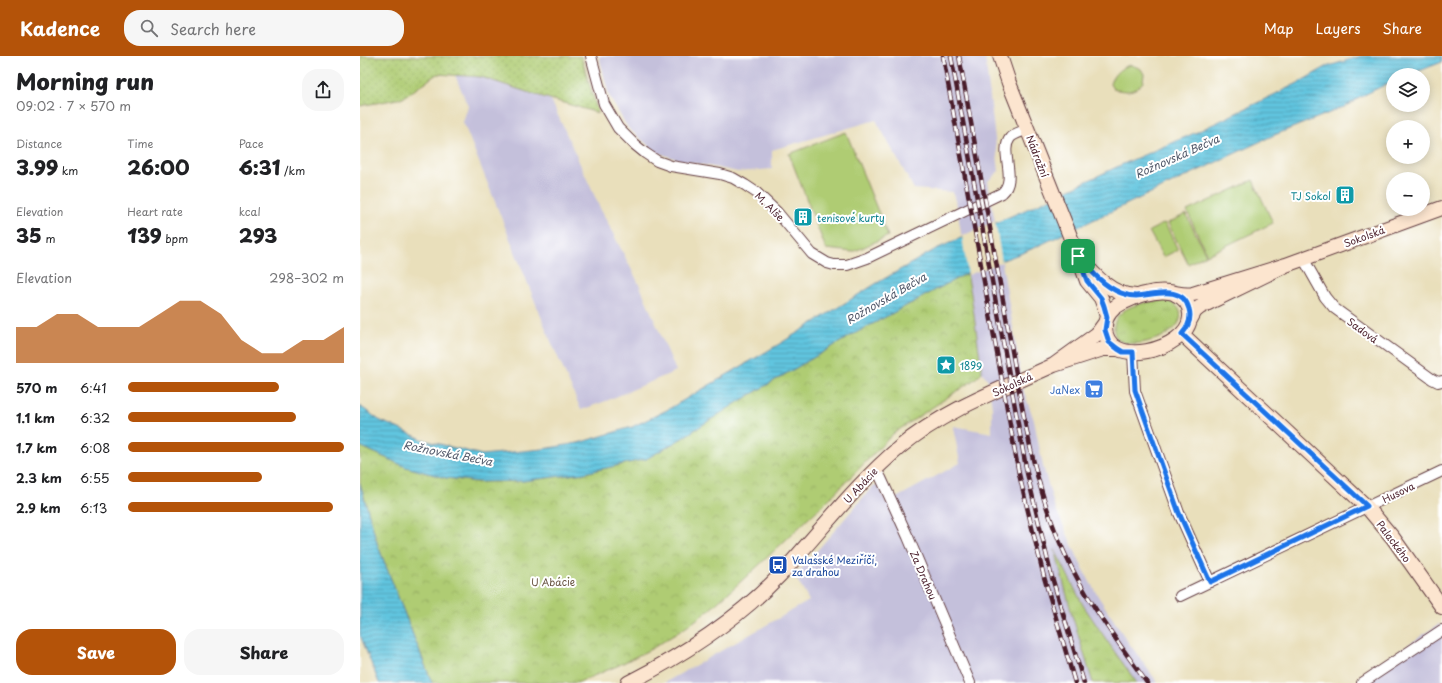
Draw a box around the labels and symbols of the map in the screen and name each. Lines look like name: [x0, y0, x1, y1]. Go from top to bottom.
water label: Rožnovská Bečva: [1132, 130, 1222, 182]
street label: Nádražní: [1023, 133, 1053, 180]
building icon: TJ Sokol: [1334, 184, 1356, 206]
street label: M. Alše: [752, 188, 788, 224]
place label: TJ Sokol: [1291, 188, 1331, 203]
building icon: tenisové kurty: [792, 206, 814, 228]
place label: tenisové kurty: [817, 210, 885, 225]
street label: Sokolská: [1341, 221, 1387, 250]
pin: [1061, 239, 1095, 273]
water label: Rožnovská Bečva: [843, 268, 930, 328]
street label: Sadová: [1344, 314, 1382, 347]
place icon: 1899: [935, 354, 957, 376]
place label: 1899: [960, 358, 982, 373]
street label: Sokolská: [989, 368, 1035, 400]
supermarket icon: JaNex: [1083, 378, 1105, 400]
place label: JaNex: [1050, 382, 1080, 397]
water label: Rožnovská Bečva: [402, 436, 494, 470]
street label: U Abácie: [839, 464, 881, 506]
street label: Husova: [1379, 477, 1418, 506]
street label: Palackého: [1373, 517, 1415, 565]
street label: Za Drahou: [907, 548, 941, 602]
place label: Valašské Meziříčí, za drahou: [792, 552, 877, 579]
bus stop icon: Valašské Meziříčí, za drahou: [767, 554, 789, 576]
park label: U Abácie: [531, 574, 575, 589]

